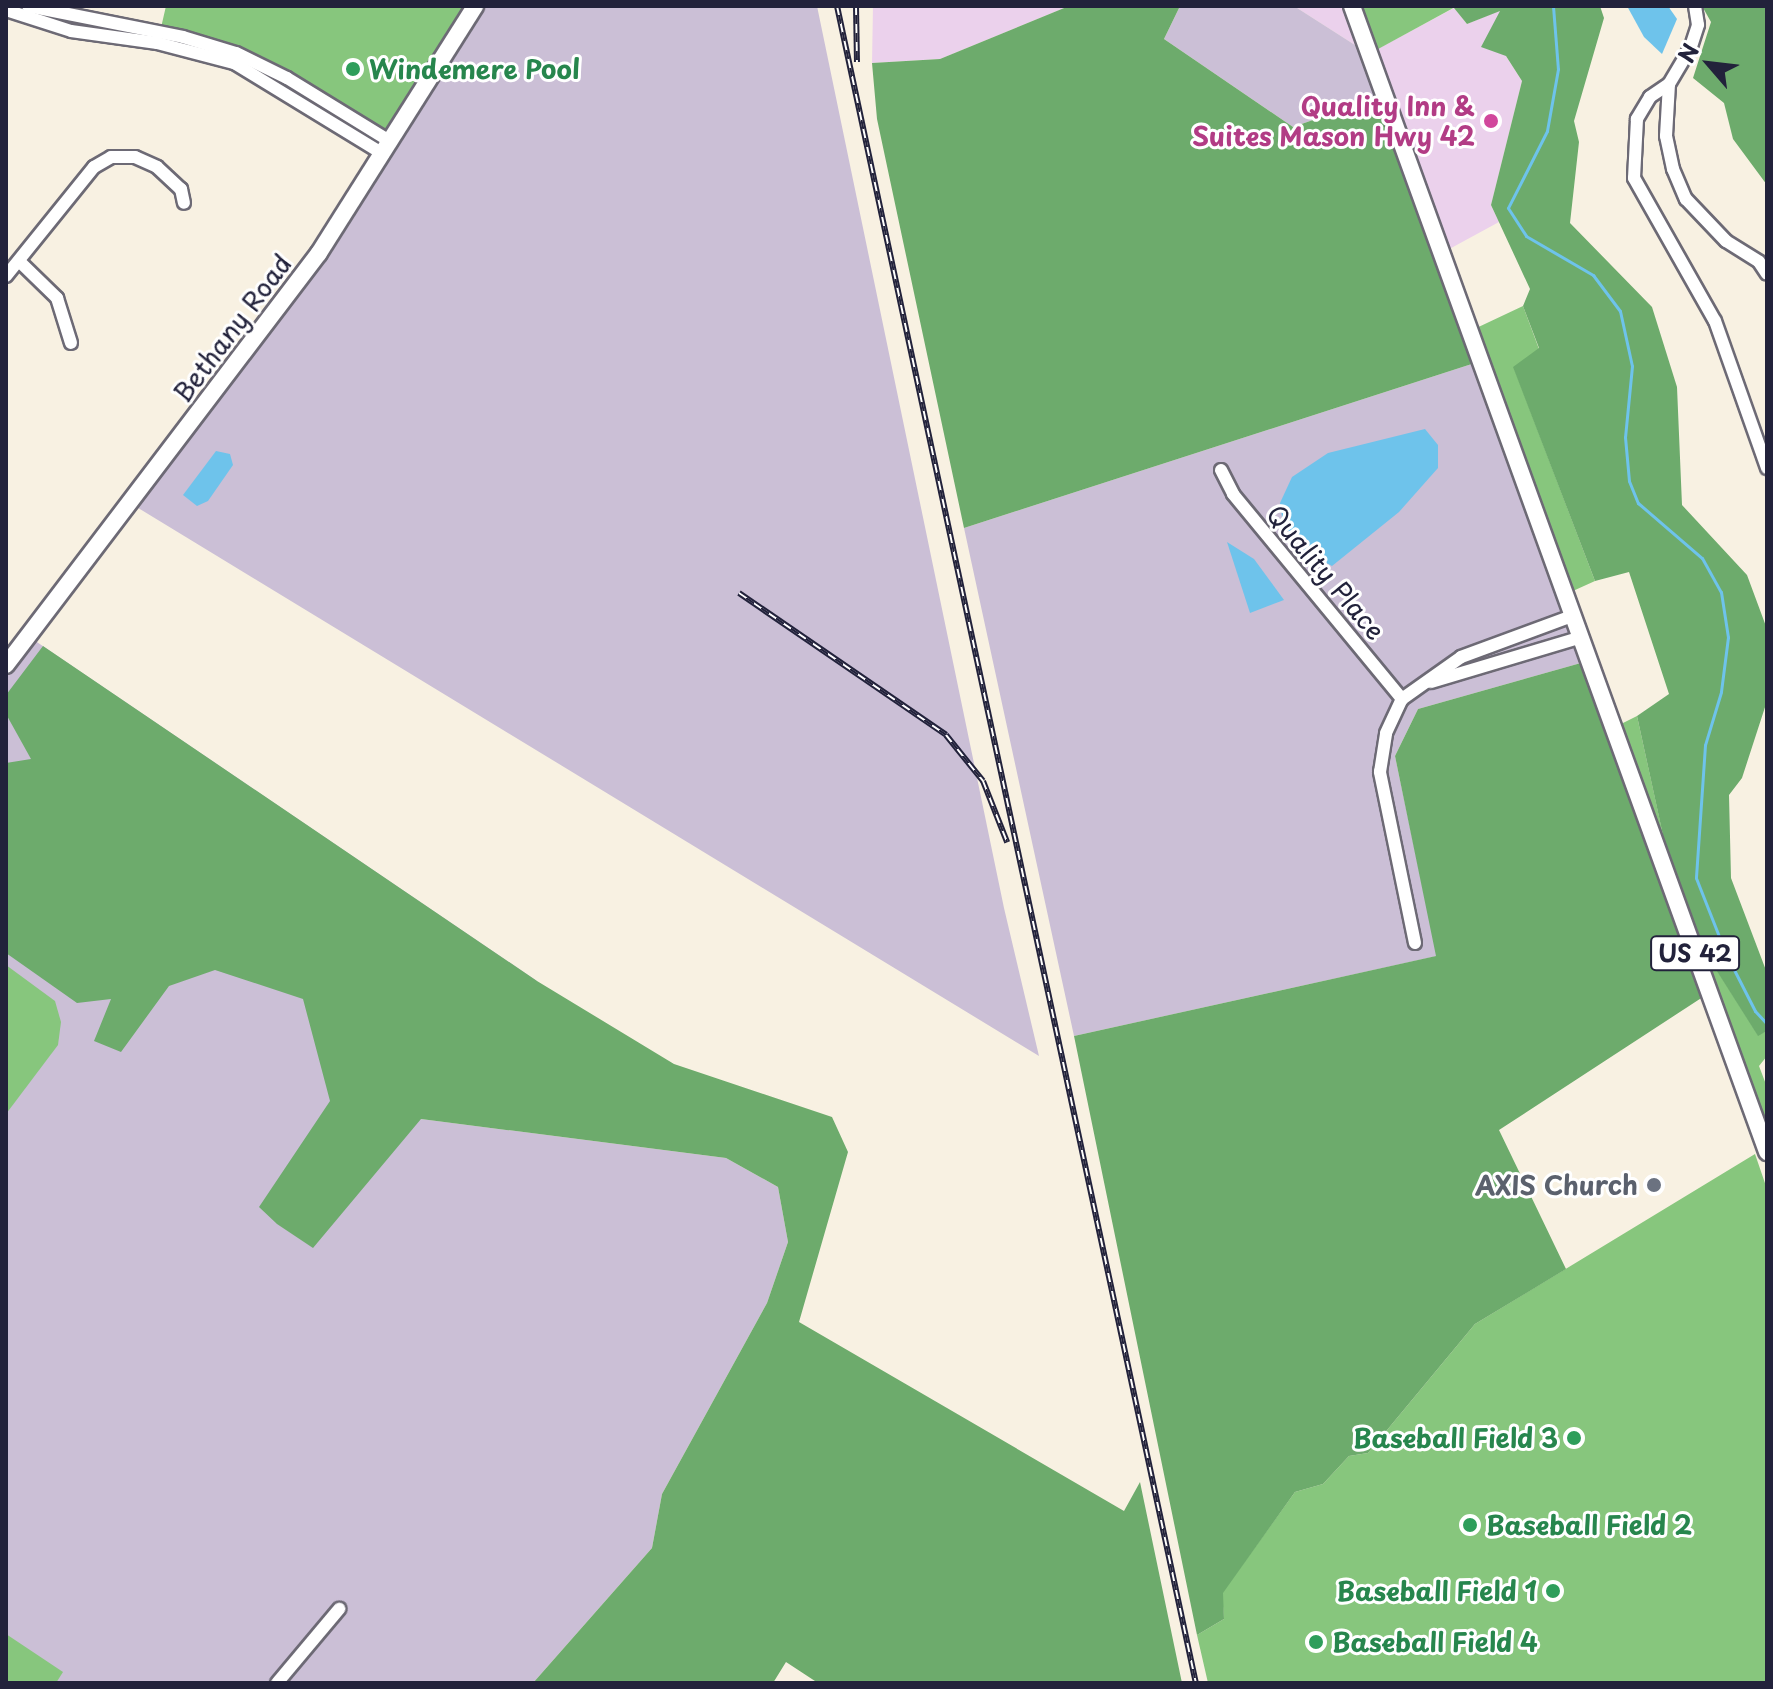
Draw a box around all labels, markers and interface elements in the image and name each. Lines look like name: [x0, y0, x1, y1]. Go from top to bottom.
north arrow: [1669, 24, 1749, 104]
text: N: [1669, 37, 1706, 68]
place label: Windemere Pool: [369, 53, 580, 85]
marker: Windemere Pool: [344, 60, 362, 78]
place label: Quality Inn & Suites Mason Hwy 42: [1192, 90, 1475, 152]
marker: Quality Inn & Suites Mason Hwy 42: [1482, 112, 1500, 130]
street label: Bethany Road: [166, 248, 298, 408]
street label: Quality Place: [1260, 498, 1392, 646]
road number: US 42: [1649, 933, 1741, 973]
place label: AXIS Church: [1473, 1169, 1638, 1201]
marker: AXIS Church: [1645, 1176, 1663, 1194]
place label: Baseball Field 3: [1352, 1422, 1558, 1454]
marker: Baseball Field 3: [1565, 1429, 1583, 1447]
place label: Baseball Field 2: [1486, 1509, 1693, 1541]
marker: Baseball Field 2: [1461, 1516, 1479, 1534]
place label: Baseball Field 1: [1336, 1575, 1537, 1607]
marker: Baseball Field 1: [1544, 1582, 1562, 1600]
place label: Baseball Field 4: [1332, 1626, 1539, 1658]
marker: Baseball Field 4: [1307, 1633, 1325, 1651]

